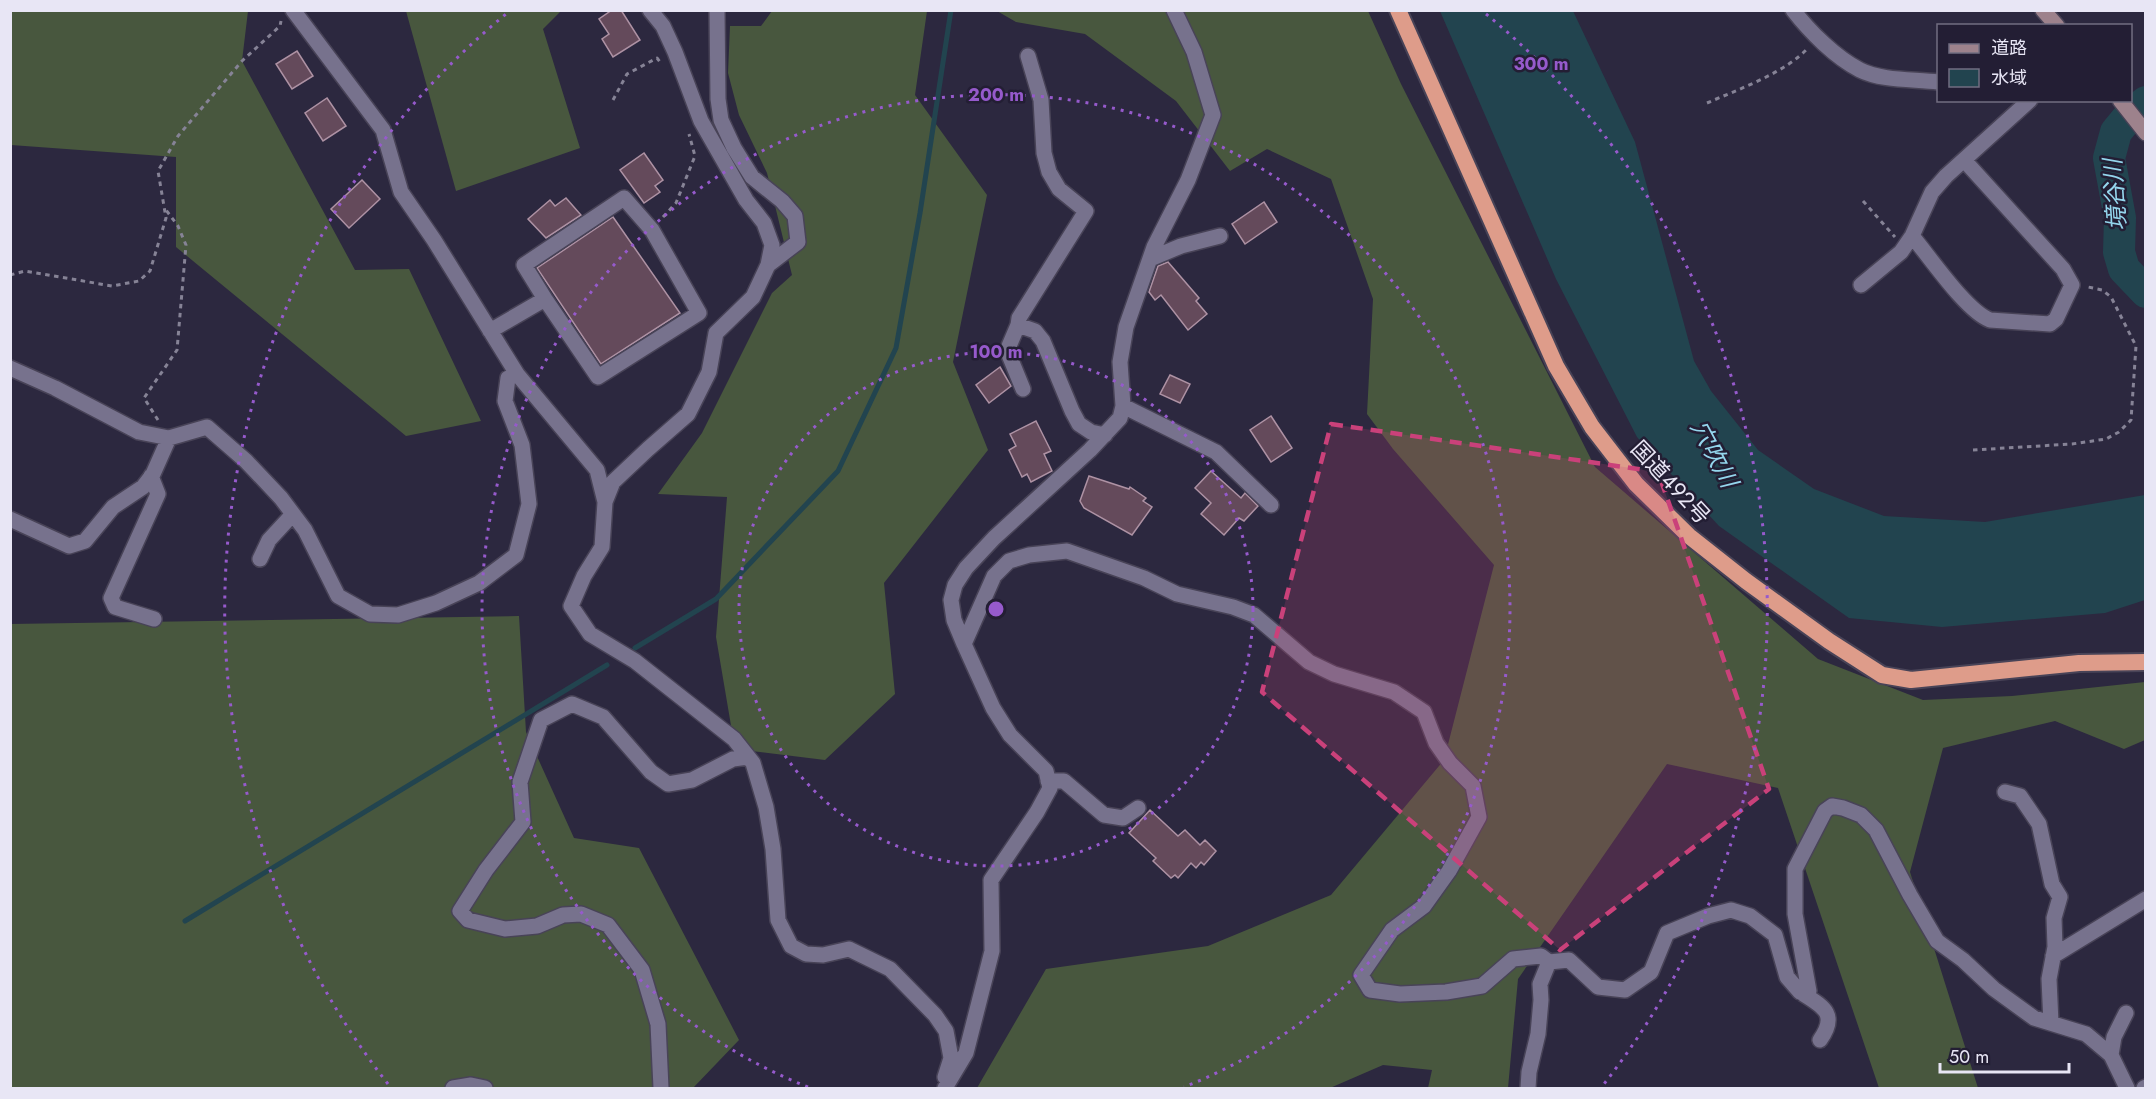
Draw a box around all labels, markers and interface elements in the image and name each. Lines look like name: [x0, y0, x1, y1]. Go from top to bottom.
legend: [1937, 24, 2132, 102]
text: 道路: [1991, 35, 2027, 61]
text: 300 m: [1513, 51, 1569, 77]
text: 水域: [1991, 65, 2027, 91]
text: 200 m: [968, 82, 1024, 108]
water label: 境谷川: [2094, 155, 2134, 232]
text: 100 m: [969, 339, 1023, 365]
water label: 穴吹川: [1682, 414, 1748, 496]
street label: 国道492号: [1624, 433, 1718, 531]
centre of rings: [986, 599, 1006, 619]
scale bar: [1940, 1036, 2069, 1074]
text: 50 m: [1949, 1044, 1989, 1070]

